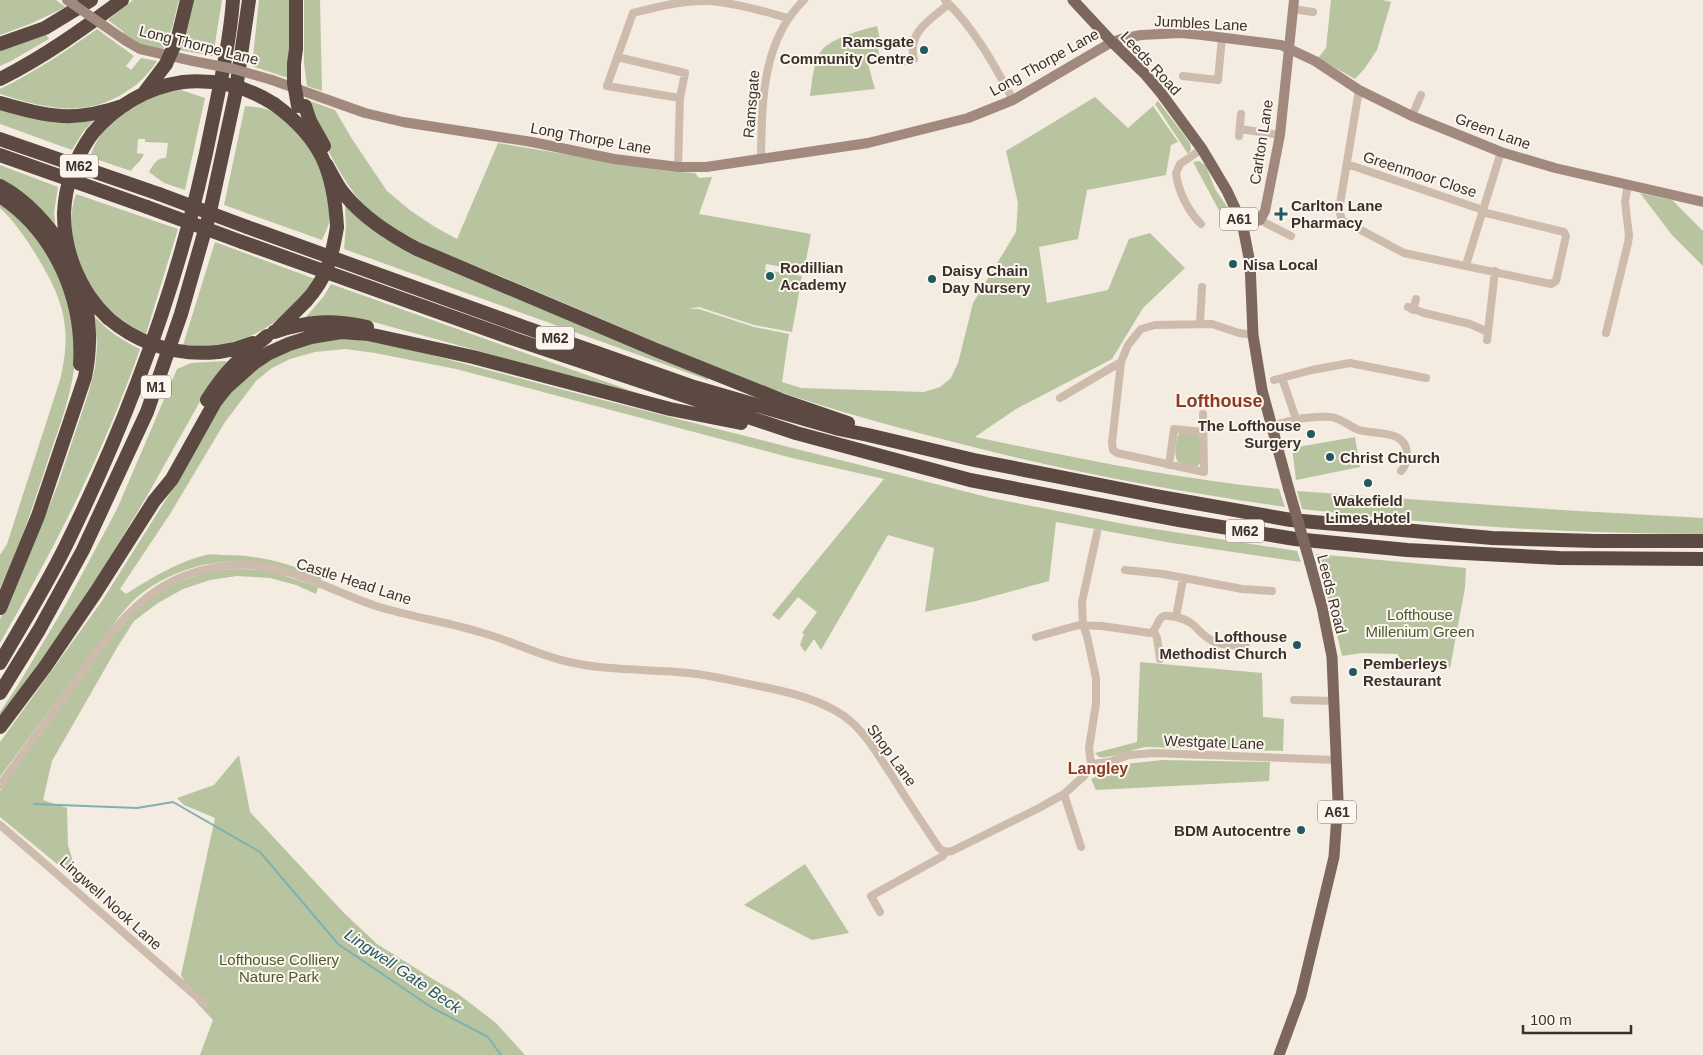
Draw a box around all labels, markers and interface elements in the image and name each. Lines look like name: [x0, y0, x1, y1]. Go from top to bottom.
street label: Jumbles Lane: [1154, 12, 1248, 34]
street label: Long Thorpe Lane: [138, 22, 260, 68]
street label: Long Thorpe Lane: [986, 25, 1102, 99]
street label: Leeds Road: [1117, 28, 1185, 98]
place label: Ramsgate Community Centre: [780, 33, 914, 67]
marker: Ramsgate Community Centre: [918, 44, 930, 56]
street label: Ramsgate: [740, 69, 762, 139]
street label: Carlton Lane: [1246, 98, 1276, 186]
street label: Green Lane: [1453, 109, 1533, 153]
street label: Long Thorpe Lane: [529, 119, 653, 157]
street label: Greenmoor Close: [1361, 148, 1479, 200]
road number: M62: [60, 154, 98, 178]
place label: Carlton Lane Pharmacy: [1291, 197, 1383, 231]
road number: A61: [1220, 208, 1258, 230]
marker: Carlton Lane Pharmacy: [1275, 208, 1287, 220]
place label: Nisa Local: [1243, 256, 1318, 273]
marker: Nisa Local: [1227, 258, 1239, 270]
place label: Rodillian Academy: [780, 259, 847, 293]
place label: Daisy Chain Day Nursery: [942, 262, 1031, 296]
marker: Rodillian Academy: [764, 270, 776, 282]
marker: Daisy Chain Day Nursery: [926, 273, 938, 285]
road number: M62: [536, 326, 574, 349]
road number: M1: [141, 376, 171, 398]
district label: Lofthouse: [1176, 391, 1263, 411]
place label: The Lofthouse Surgery: [1198, 417, 1302, 451]
marker: The Lofthouse Surgery: [1305, 428, 1317, 440]
place label: Christ Church: [1340, 449, 1440, 466]
marker: Christ Church: [1324, 451, 1336, 463]
marker: Wakefield Limes Hotel: [1362, 477, 1374, 489]
place label: Wakefield Limes Hotel: [1325, 492, 1411, 526]
road number: M62: [1226, 520, 1264, 542]
street label: Leeds Road: [1314, 553, 1350, 635]
street label: Castle Head Lane: [294, 554, 414, 608]
park label: Lofthouse Millenium Green: [1365, 606, 1475, 640]
place label: Lofthouse Methodist Church: [1160, 628, 1287, 662]
marker: Lofthouse Methodist Church: [1291, 639, 1303, 651]
place label: Pemberleys Restaurant: [1363, 655, 1447, 689]
marker: Pemberleys Restaurant: [1347, 666, 1359, 678]
street label: Shop Lane: [864, 721, 920, 789]
street label: Westgate Lane: [1163, 732, 1265, 752]
district label: Langley: [1068, 760, 1128, 777]
road number: A61: [1318, 800, 1356, 824]
place label: BDM Autocentre: [1174, 822, 1291, 839]
marker: BDM Autocentre: [1295, 824, 1307, 836]
street label: Lingwell Nook Lane: [57, 853, 165, 953]
water label: Lingwell Gate Beck: [341, 926, 465, 1017]
park label: Lofthouse Colliery Nature Park: [219, 951, 340, 985]
scale bar: [1523, 1002, 1630, 1034]
text: 100 m: [1530, 1011, 1572, 1028]

